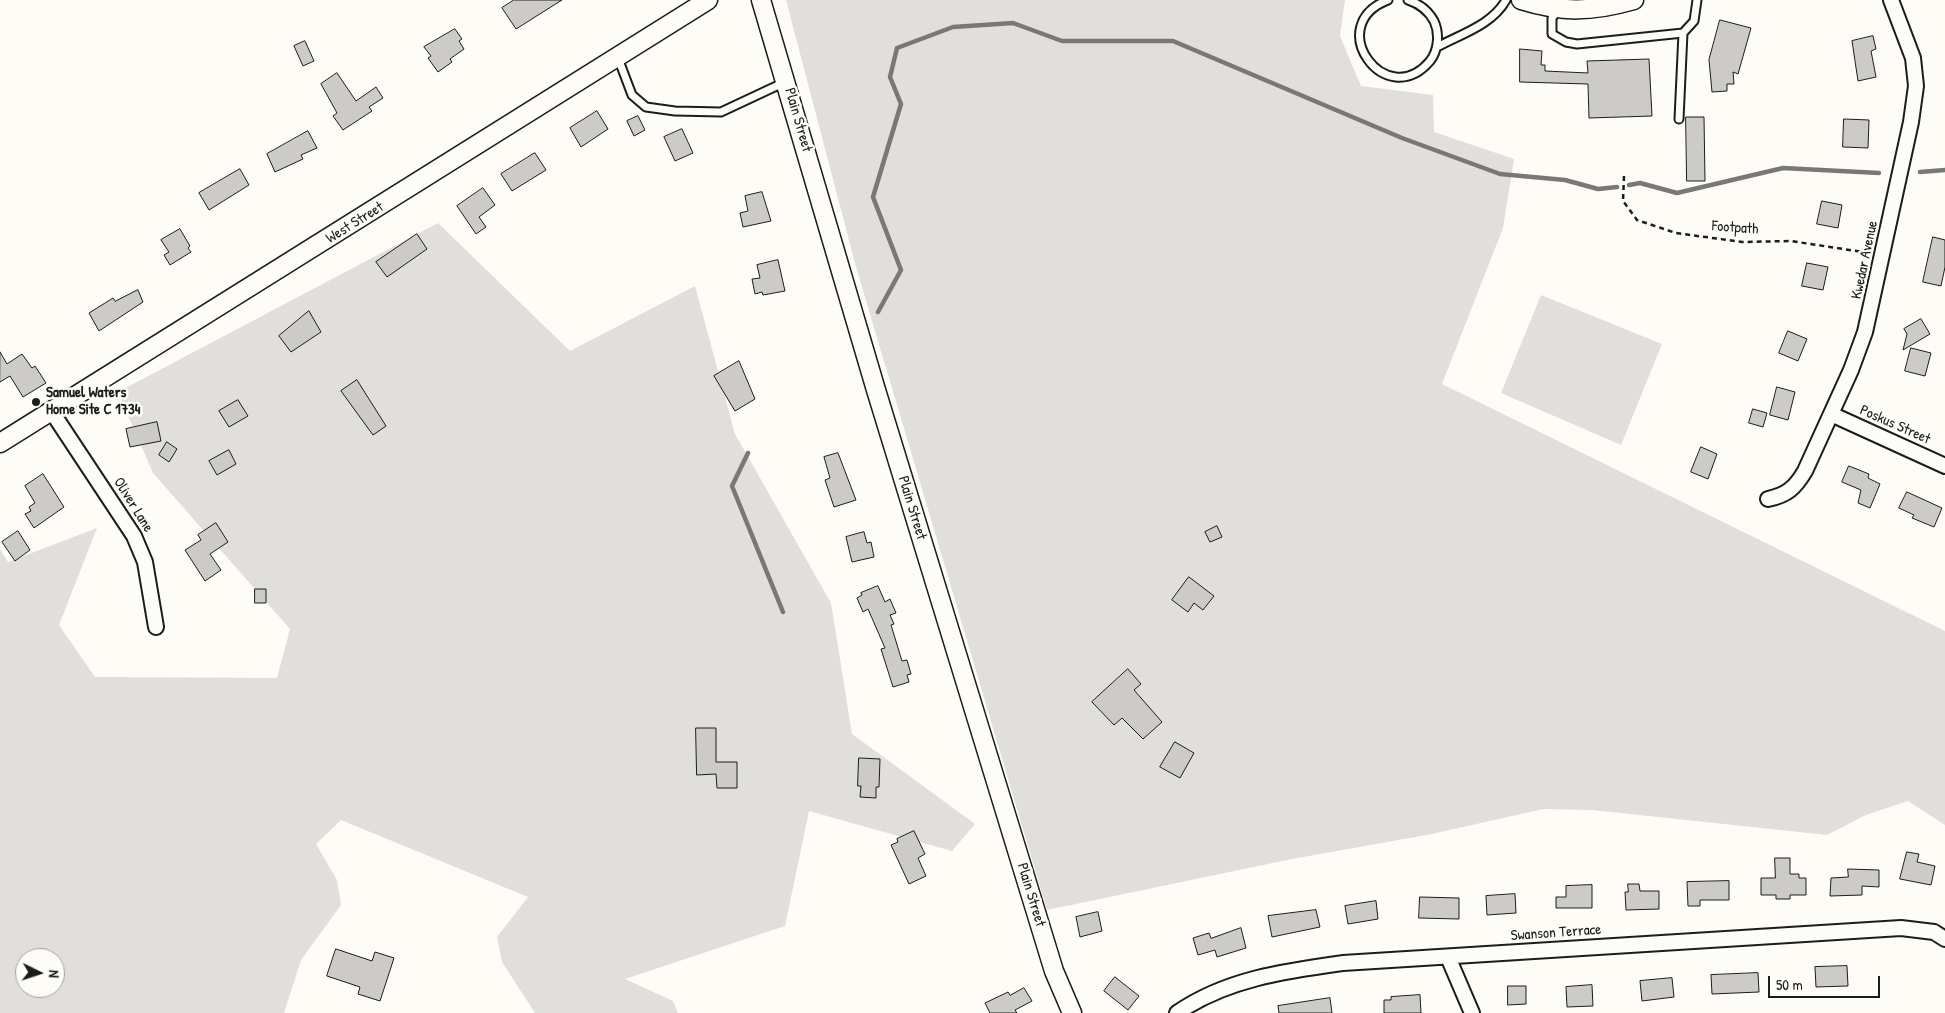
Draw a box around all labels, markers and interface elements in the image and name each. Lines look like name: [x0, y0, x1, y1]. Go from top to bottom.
street label: Plain Street: [780, 86, 816, 154]
street label: West Street: [323, 198, 387, 248]
street label: Footpath: [1711, 217, 1759, 239]
street label: Kwedar Avenue: [1848, 219, 1882, 301]
place label: Samuel Waters Home Site C 1734: [46, 384, 140, 419]
marker: Samuel Waters Home Site C 1734: [30, 396, 42, 408]
street label: Poskus Street: [1857, 401, 1933, 449]
street label: Oliver Lane: [109, 474, 157, 536]
street label: Plain Street: [894, 474, 930, 542]
street label: Plain Street: [1013, 861, 1049, 929]
street label: Swanson Terrace: [1510, 921, 1602, 945]
north arrow: [15, 948, 65, 998]
scale bar: [1770, 966, 1882, 998]
text: N: [45, 970, 64, 978]
text: 50 m: [1776, 974, 1803, 995]

